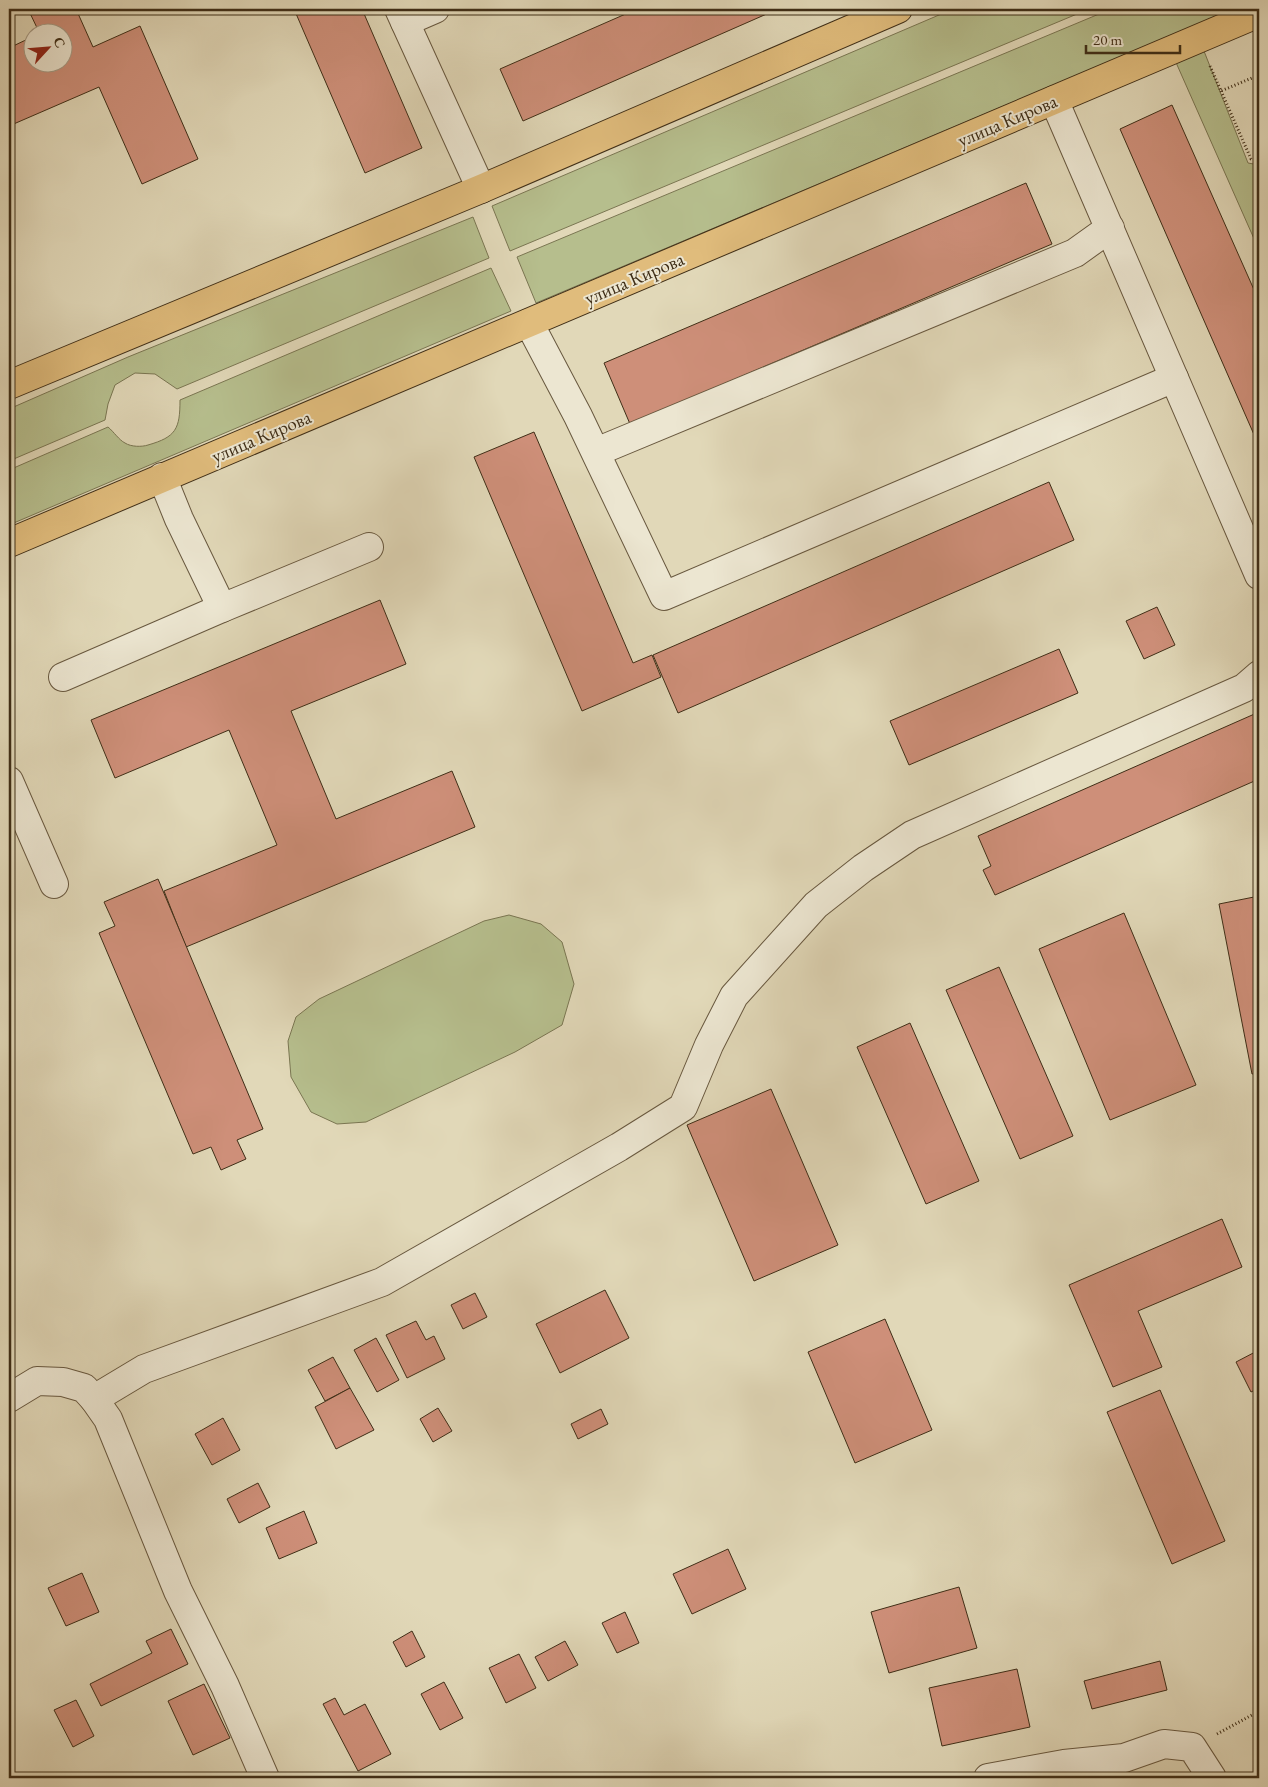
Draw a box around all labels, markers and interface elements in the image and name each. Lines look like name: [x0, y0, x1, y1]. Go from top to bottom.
north arrow: [22, 22, 72, 72]
scale bar: [1086, 22, 1179, 54]
text: 20 m: [1093, 30, 1122, 49]
text: С: [49, 34, 70, 51]
street label: улица Кирова: [954, 88, 1061, 153]
street label: улица Кирова: [581, 246, 688, 311]
street label: улица Кирова: [208, 404, 315, 469]

